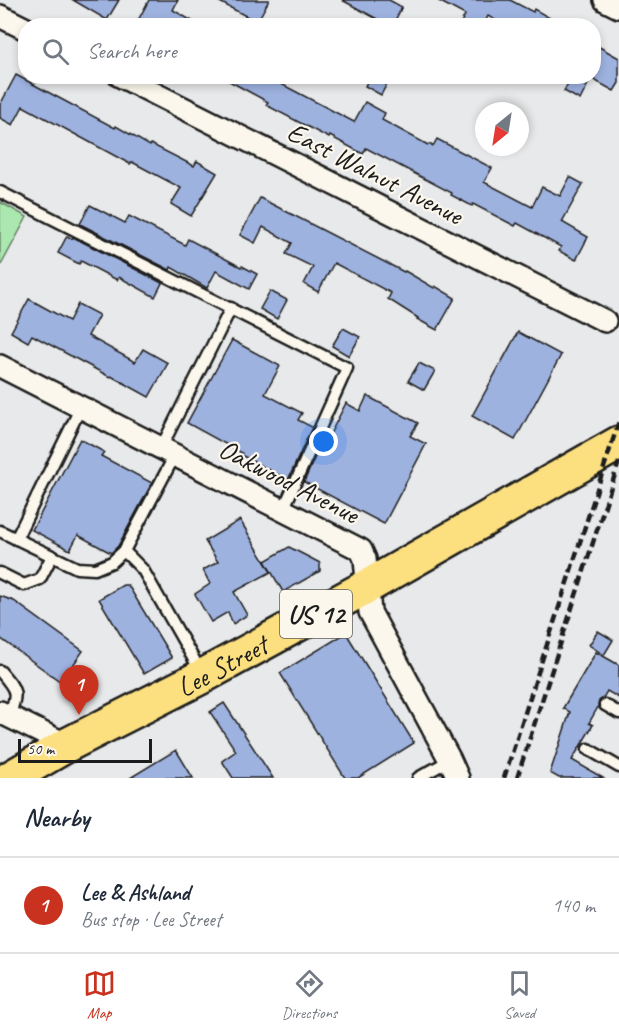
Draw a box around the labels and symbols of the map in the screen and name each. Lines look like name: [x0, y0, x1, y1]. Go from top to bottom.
north arrow: [475, 102, 529, 156]
street label: East Walnut Avenue: [281, 114, 470, 233]
your location: [309, 427, 338, 456]
street label: Oakwood Avenue: [213, 431, 367, 532]
road number: US 12: [280, 590, 352, 638]
street label: Lee Street: [171, 625, 276, 704]
pin: 1: [60, 666, 98, 715]
scale bar: [18, 736, 152, 764]

